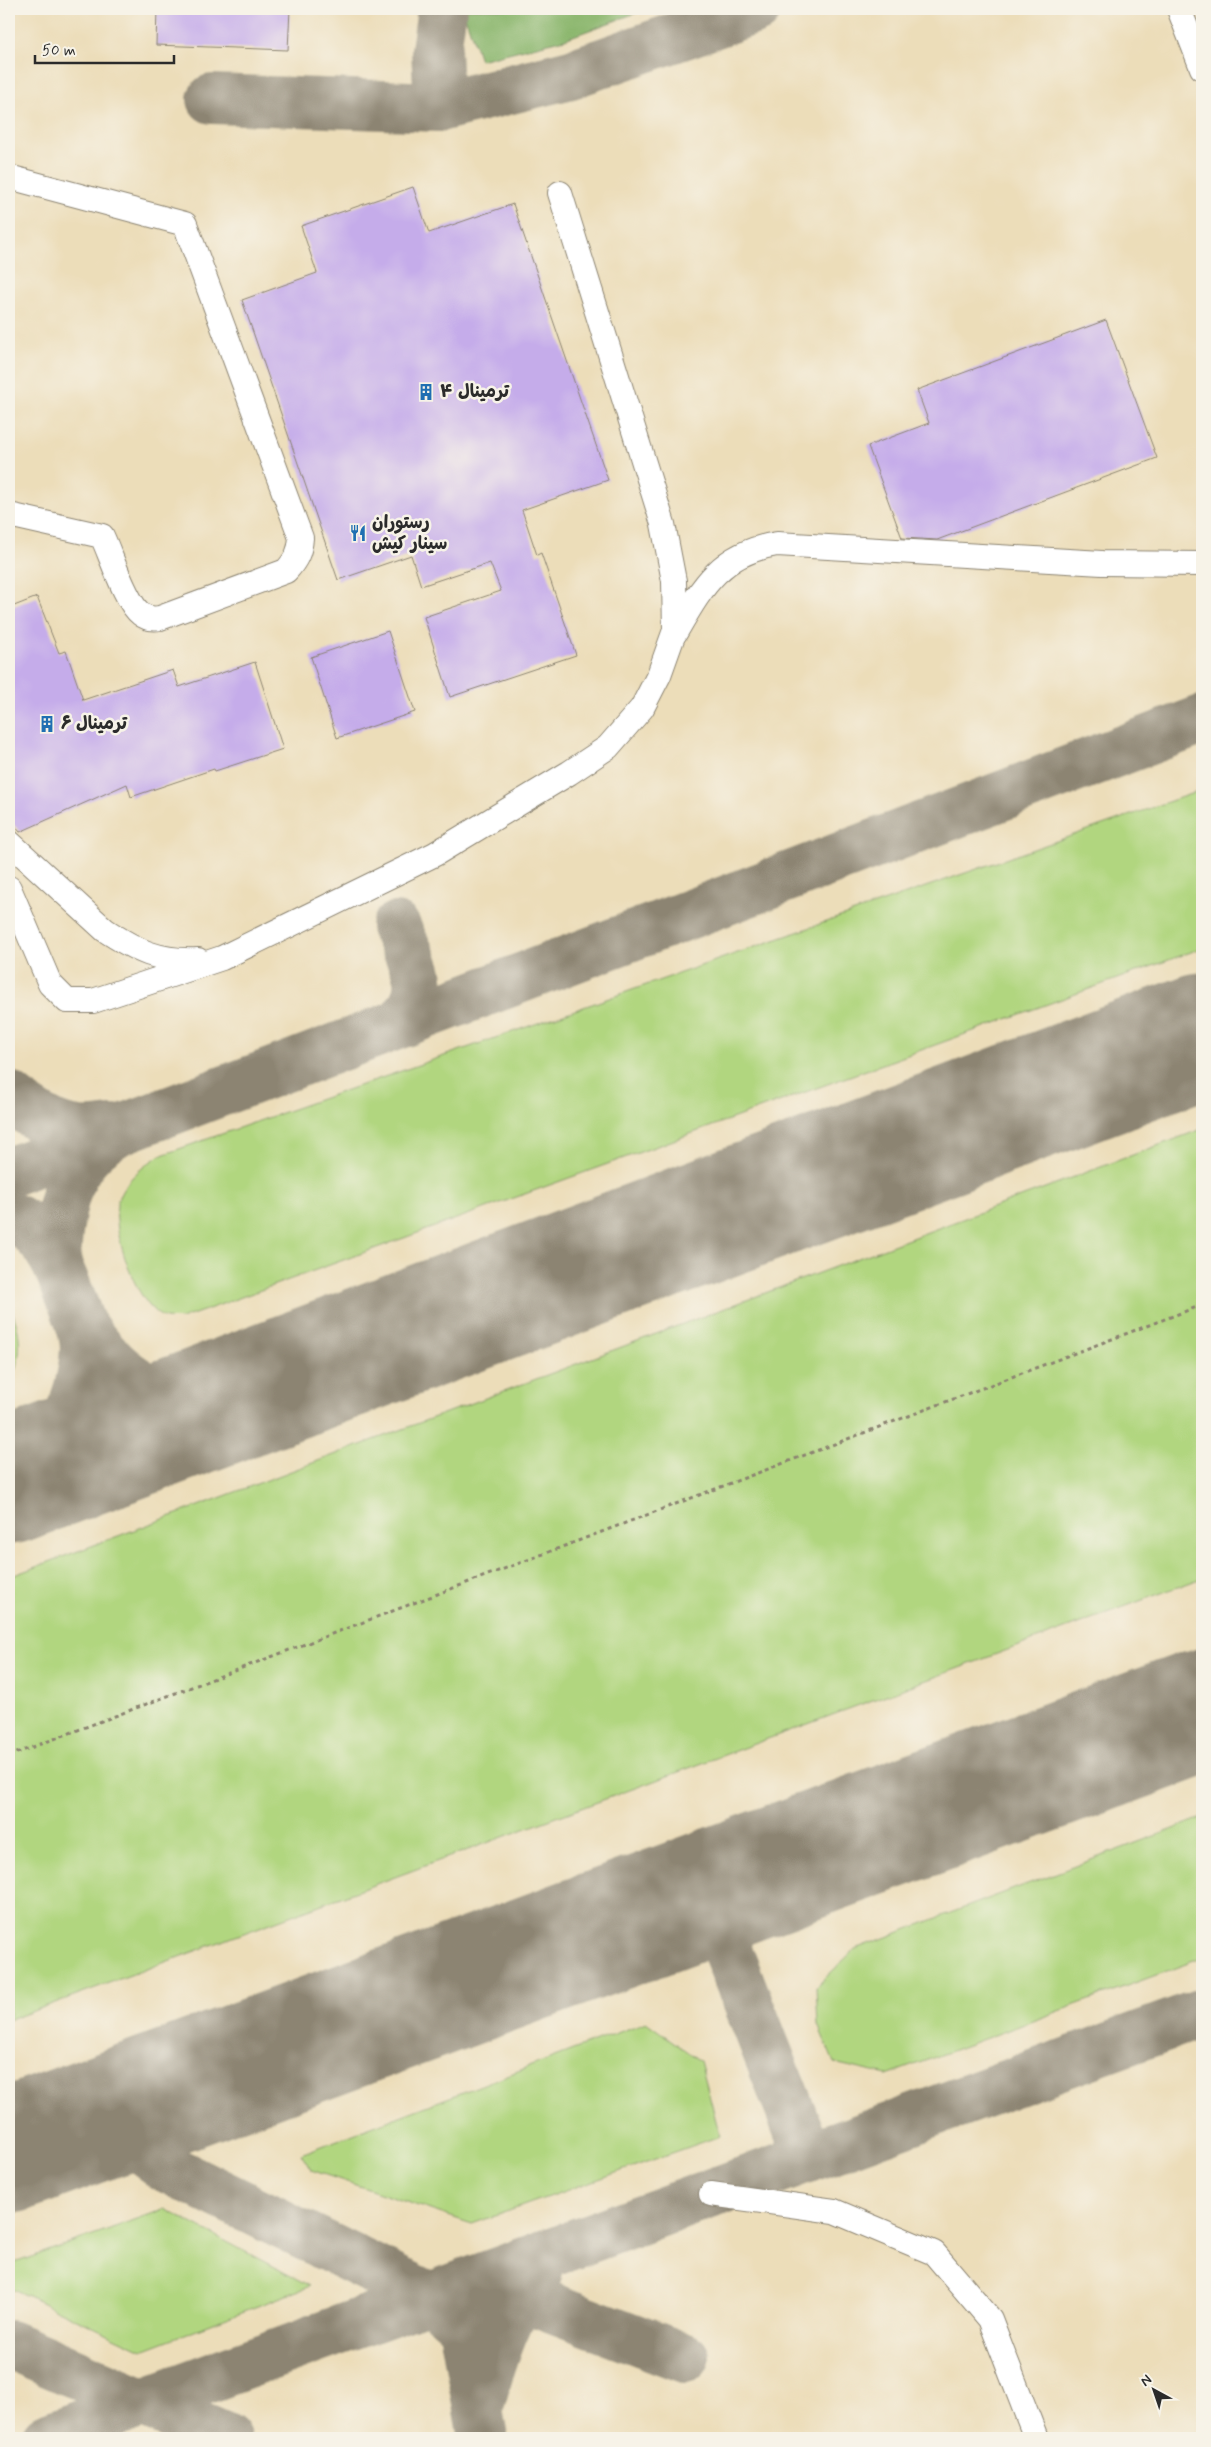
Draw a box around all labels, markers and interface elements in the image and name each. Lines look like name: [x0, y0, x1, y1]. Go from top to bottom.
scale bar: [35, 32, 174, 64]
text: 50 m: [42, 41, 76, 61]
place label: ترمینال ۴: [440, 380, 510, 404]
building icon: ترمینال ۴: [416, 382, 436, 402]
place label: رستوران سینار کیش: [372, 511, 447, 556]
restaurant icon: رستوران سینار کیش: [348, 523, 368, 543]
place label: ترمینال ۶: [61, 712, 128, 736]
building icon: ترمینال ۶: [37, 714, 57, 734]
north arrow: [1128, 2364, 1178, 2414]
text: N: [1137, 2371, 1156, 2391]

